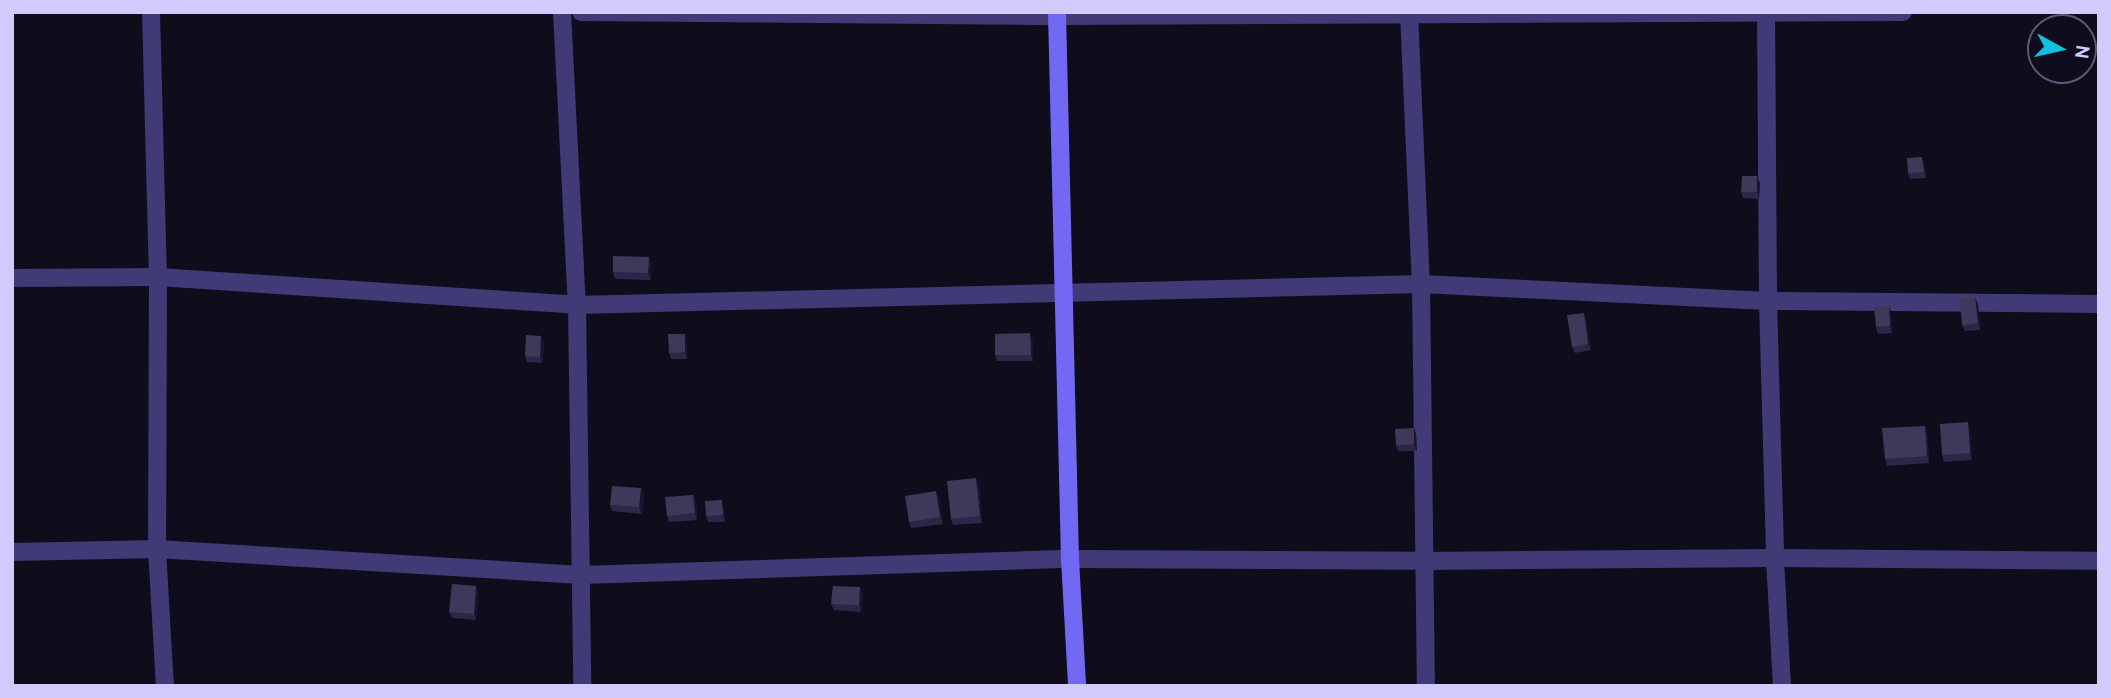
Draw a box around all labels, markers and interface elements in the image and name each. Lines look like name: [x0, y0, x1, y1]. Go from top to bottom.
north arrow: [2027, 14, 2097, 84]
text: N: [2068, 43, 2094, 60]

